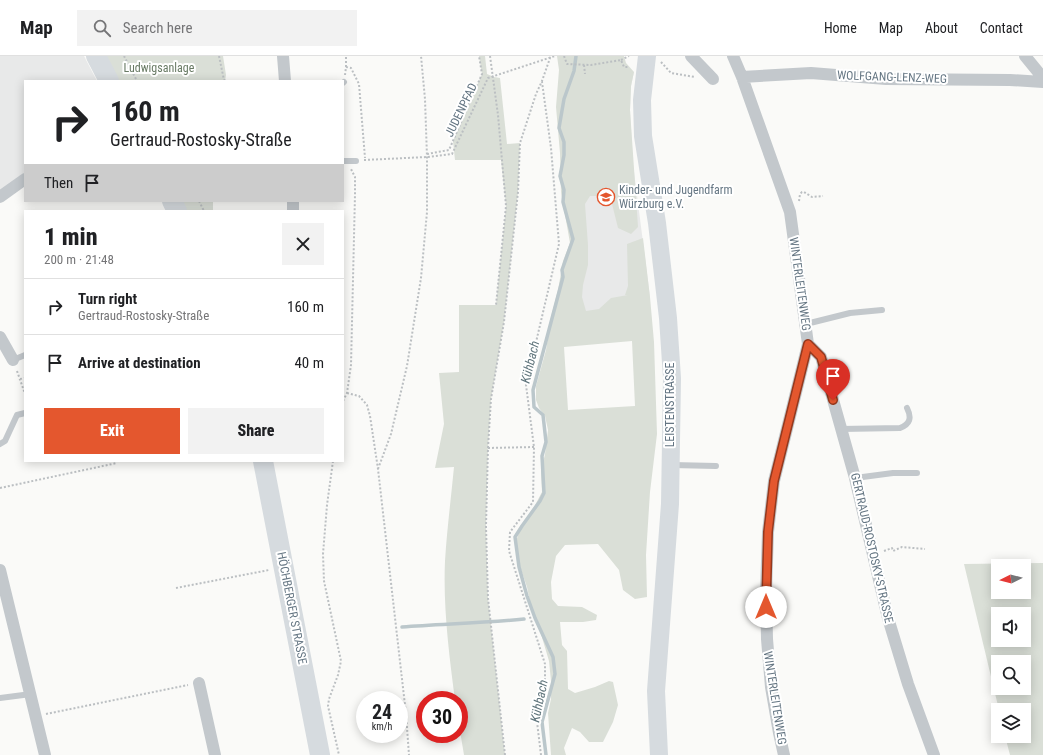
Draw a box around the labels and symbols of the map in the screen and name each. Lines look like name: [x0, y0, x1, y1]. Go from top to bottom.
park label: Ludwigsanlage: [124, 61, 195, 75]
street label: WOLFGANG-LENZ-WEG: [837, 68, 947, 86]
street label: JUDENPFAD: [442, 81, 480, 139]
place label: Kinder- und Jugendfarm Würzburg e.V.: [619, 183, 733, 211]
school or university icon: Kinder- und Jugendfarm Würzburg e.V.: [596, 187, 616, 207]
street label: WINTERLEITENWEG: [787, 236, 813, 332]
water label: Kühbach: [518, 339, 542, 385]
pin: [816, 359, 850, 400]
street label: LEISTENSTRASSE: [663, 363, 677, 447]
street label: GERTRAUD-ROSTOSKY-STRASSE: [848, 471, 896, 625]
street label: HÖCHBERGER STRASSE: [274, 550, 311, 665]
north arrow: [991, 559, 1031, 599]
position arrow: [745, 586, 787, 628]
street label: WINTERLEITENWEG: [761, 650, 789, 746]
water label: Kühbach: [527, 678, 551, 724]
speed limit sign: 30: [416, 691, 468, 743]

